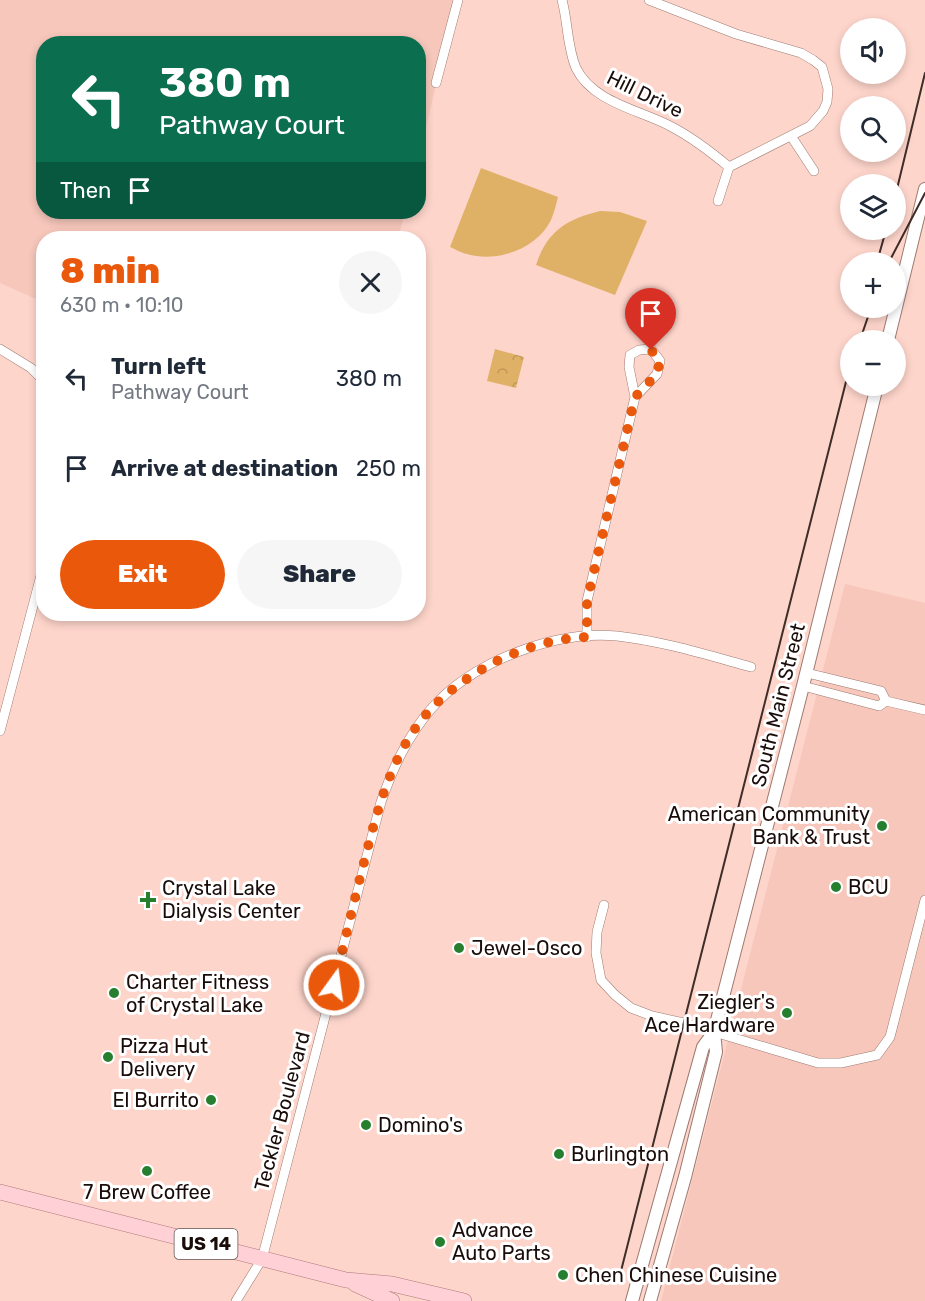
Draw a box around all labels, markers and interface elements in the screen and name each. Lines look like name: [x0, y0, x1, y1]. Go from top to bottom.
map controls: [840, 18, 906, 396]
button: sound: [840, 18, 906, 84]
text: 380 m: [159, 58, 291, 108]
icon: left: [60, 60, 138, 138]
street label: Hill Drive: [603, 65, 687, 123]
button: search: [840, 96, 906, 162]
text: Pathway Court: [159, 109, 345, 141]
icon: arrive: [123, 174, 156, 207]
button: layers: [840, 174, 906, 240]
text: Then: [60, 177, 111, 204]
text: 8 min: [60, 249, 160, 292]
button: close: [339, 251, 402, 314]
button: +: [840, 252, 906, 318]
pin: [625, 288, 676, 350]
text: 630 m · 10:10: [60, 293, 184, 317]
icon: arrive: [634, 297, 667, 330]
button: −: [840, 330, 906, 396]
text: Turn left: [111, 353, 206, 380]
icon: left: [60, 362, 93, 395]
text: 380 m: [336, 365, 402, 392]
text: Pathway Court: [111, 380, 249, 404]
icon: arrive: [60, 452, 93, 485]
text: Arrive at destination: [111, 455, 338, 482]
text: 250 m: [356, 455, 421, 482]
button: Exit: [60, 540, 225, 609]
button: Share: [237, 540, 402, 609]
street label: South Main Street: [746, 621, 810, 789]
place label: American Community Bank & Trust: [668, 802, 870, 849]
marker: American Community Bank & Trust: [875, 819, 889, 833]
place label: BCU: [848, 875, 889, 899]
place label: Crystal Lake Dialysis Center: [162, 876, 301, 923]
marker: BCU: [829, 880, 843, 894]
marker: Crystal Lake Dialysis Center: [139, 891, 157, 909]
place label: Jewel-Osco: [471, 936, 582, 960]
marker: Jewel-Osco: [452, 941, 466, 955]
position arrow: [302, 953, 366, 1017]
place label: Charter Fitness of Crystal Lake: [126, 970, 269, 1017]
marker: Charter Fitness of Crystal Lake: [107, 986, 121, 1000]
place label: Ziegler's Ace Hardware: [645, 990, 775, 1037]
marker: Ziegler's Ace Hardware: [780, 1006, 794, 1020]
street label: Teckler Boulevard: [249, 1029, 315, 1193]
place label: Pizza Hut Delivery: [120, 1034, 208, 1081]
marker: Pizza Hut Delivery: [101, 1050, 115, 1064]
place label: El Burrito: [112, 1088, 199, 1112]
marker: El Burrito: [204, 1093, 218, 1107]
place label: Domino's: [378, 1113, 463, 1137]
marker: Domino's: [359, 1118, 373, 1132]
place label: Burlington: [571, 1142, 669, 1166]
marker: Burlington: [552, 1147, 566, 1161]
marker: 7 Brew Coffee: [140, 1164, 154, 1178]
place label: 7 Brew Coffee: [83, 1180, 211, 1204]
place label: Advance Auto Parts: [452, 1218, 551, 1265]
road number: US 14: [174, 1229, 238, 1259]
marker: Advance Auto Parts: [433, 1235, 447, 1249]
place label: Chen Chinese Cuisine: [575, 1263, 777, 1287]
marker: Chen Chinese Cuisine: [556, 1268, 570, 1282]

